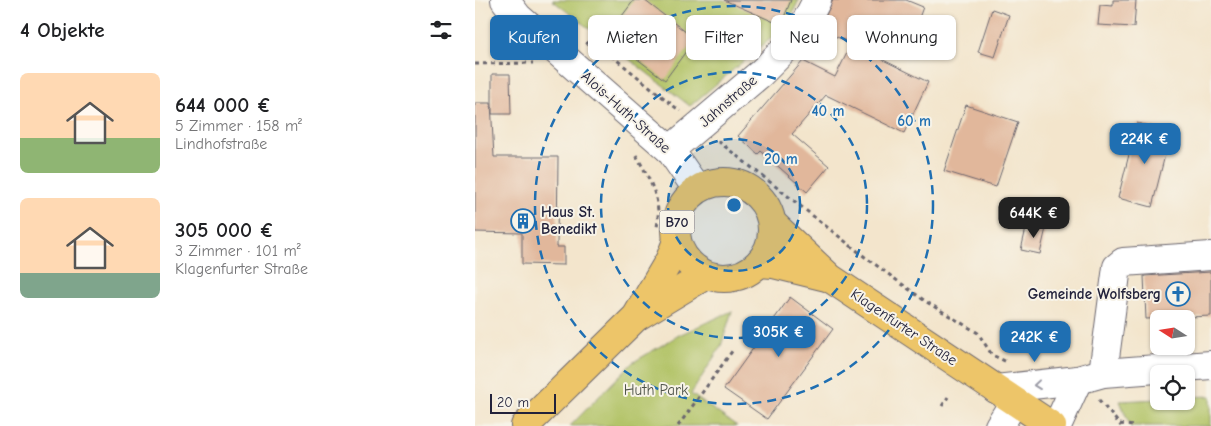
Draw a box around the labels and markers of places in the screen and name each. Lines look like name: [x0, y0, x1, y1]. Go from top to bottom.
pin: 224K €: [1104, 122, 1186, 165]
centre of rings: [725, 196, 743, 214]
pin: 644K €: [993, 196, 1075, 239]
place label: Haus St. Benedikt: [541, 203, 598, 238]
building icon: Haus St. Benedikt: [510, 208, 536, 234]
church icon: Gemeinde Wolfsberg: [1165, 281, 1191, 307]
place label: Gemeinde Wolfsberg: [1028, 285, 1161, 303]
pin: 305K €: [738, 316, 820, 358]
pin: 242K €: [994, 320, 1076, 363]

